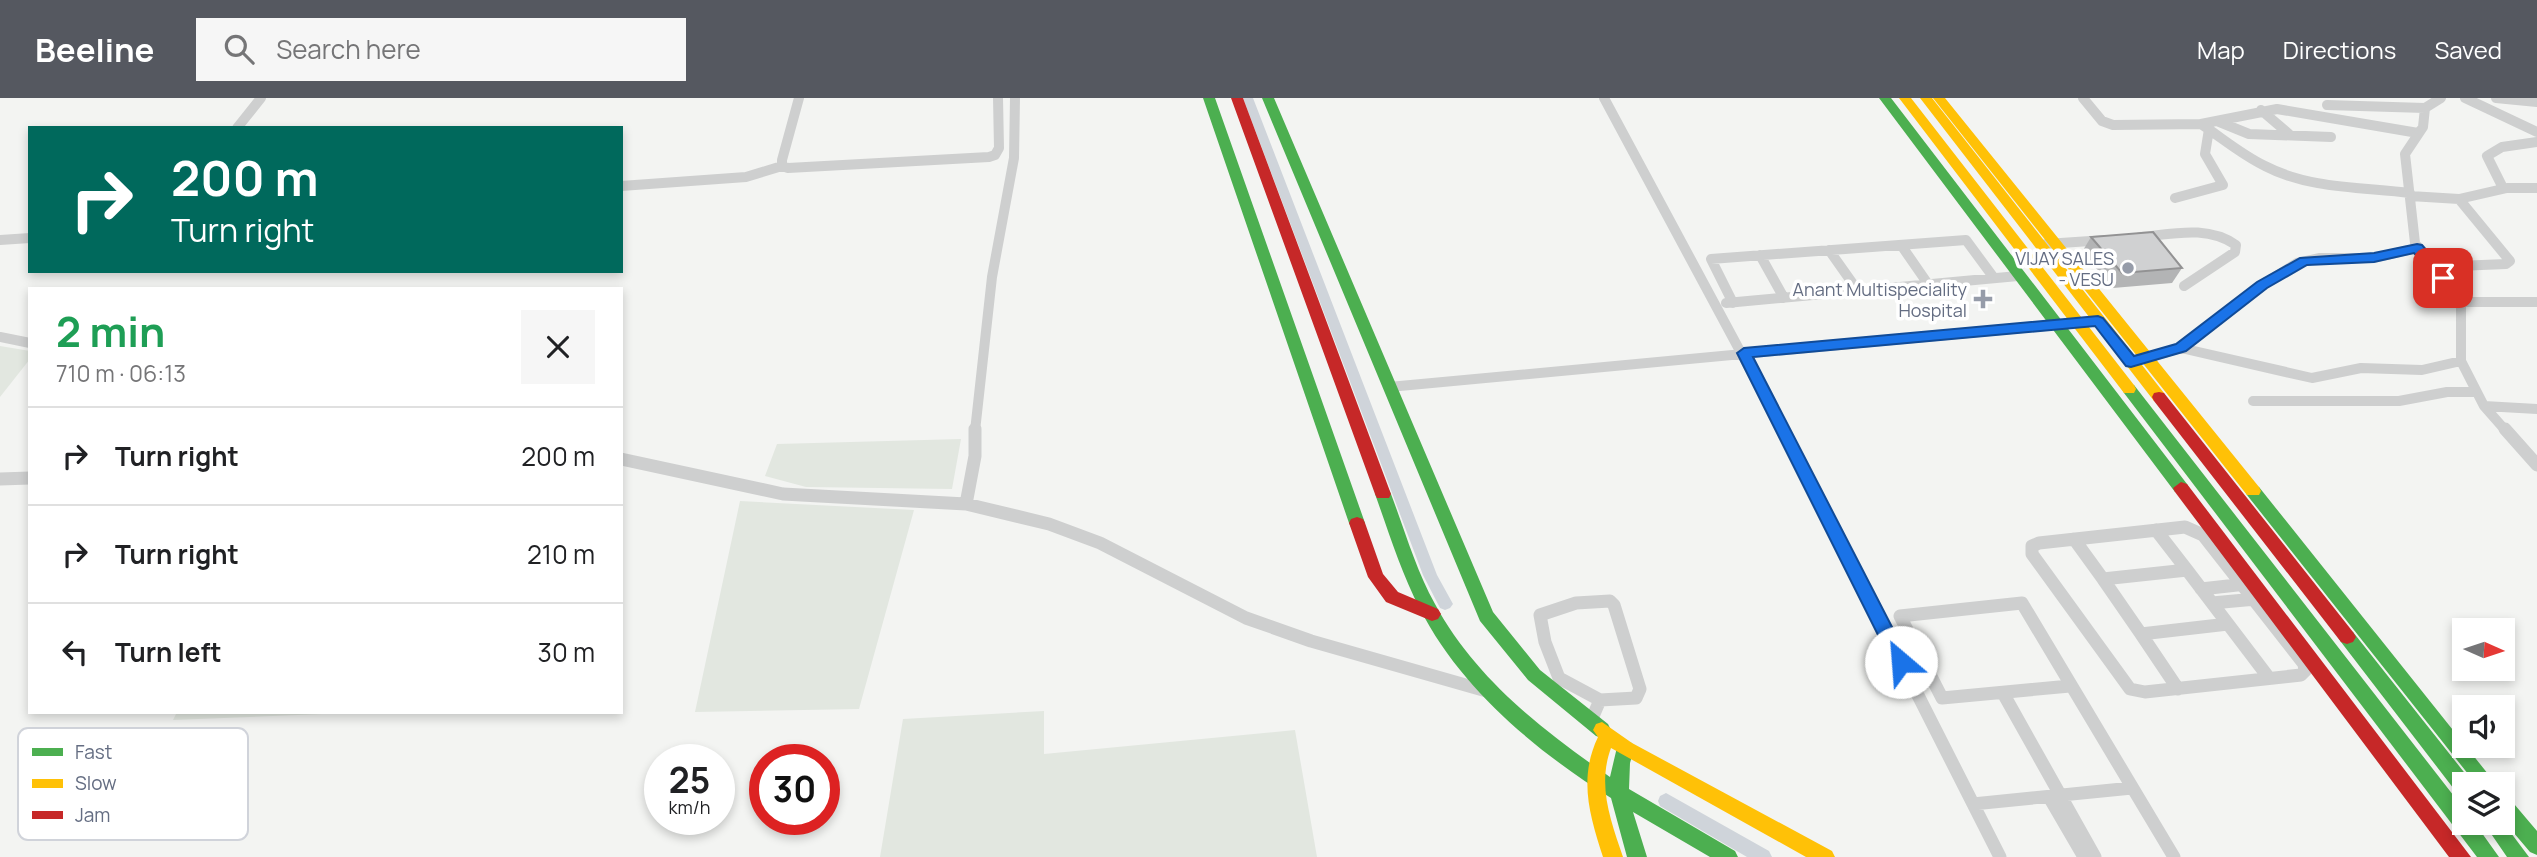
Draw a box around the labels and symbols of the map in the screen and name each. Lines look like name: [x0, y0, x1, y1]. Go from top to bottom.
place label: VIJAY SALES - VESU: [2015, 246, 2114, 291]
pin: [2413, 248, 2473, 308]
marker: VIJAY SALES - VESU: [2120, 260, 2136, 276]
place label: Anant Multispeciality Hospital: [1793, 277, 1967, 322]
marker: Anant Multispeciality Hospital: [1973, 289, 1993, 309]
north arrow: [2452, 618, 2515, 681]
position arrow: [1864, 625, 1938, 699]
legend: [18, 728, 248, 840]
text: Fast: [75, 739, 112, 765]
speed limit sign: 30: [749, 744, 840, 835]
text: Slow: [75, 770, 117, 796]
text: Jam: [75, 802, 110, 828]

